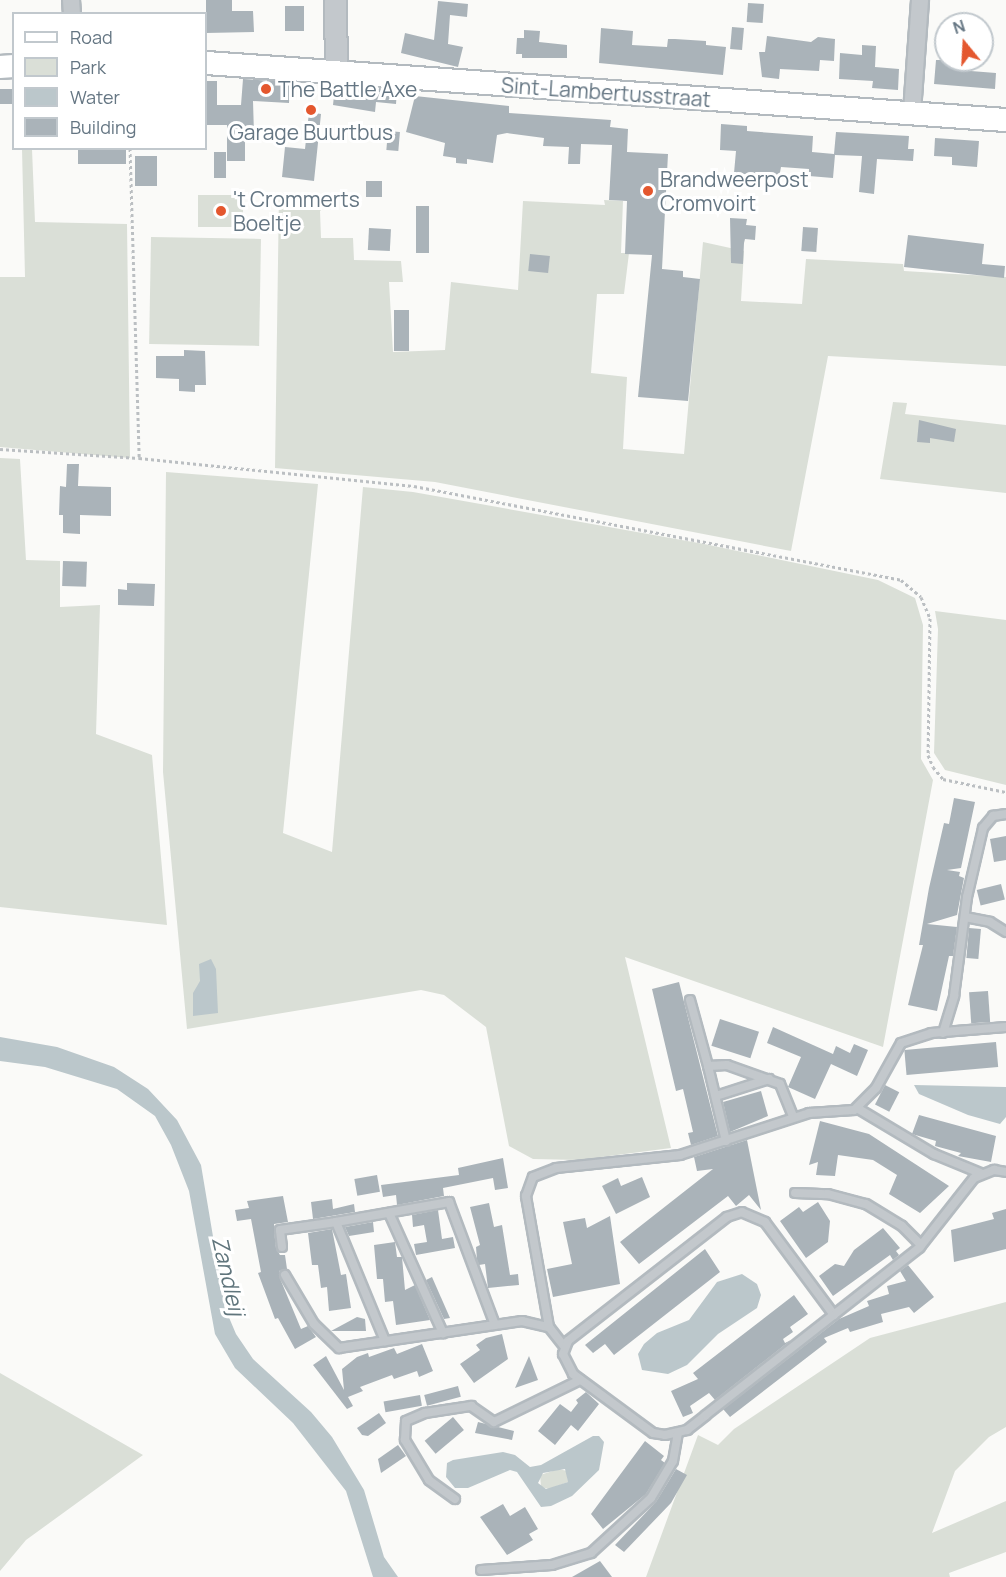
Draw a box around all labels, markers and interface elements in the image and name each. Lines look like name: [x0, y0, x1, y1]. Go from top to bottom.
legend: [12, 12, 207, 150]
north arrow: [934, 12, 994, 72]
text: N: [950, 15, 968, 39]
text: Road: [70, 25, 113, 49]
text: Park: [70, 55, 106, 79]
street label: Sint-Lambertusstraat: [500, 72, 712, 112]
place label: The Battle Axe: [278, 76, 417, 102]
marker: The Battle Axe: [259, 82, 273, 96]
text: Water: [70, 85, 120, 109]
marker: Garage Buurtbus: [304, 103, 318, 117]
text: Building: [70, 115, 136, 139]
place label: Garage Buurtbus: [229, 119, 393, 145]
place label: Brandweerpost Cromvoirt: [660, 166, 809, 216]
marker: Brandweerpost Cromvoirt: [641, 184, 655, 198]
place label: 't Crommerts Boeltje: [233, 186, 360, 236]
marker: 't Crommerts Boeltje: [214, 204, 228, 218]
water label: Zandleij: [206, 1234, 250, 1318]

